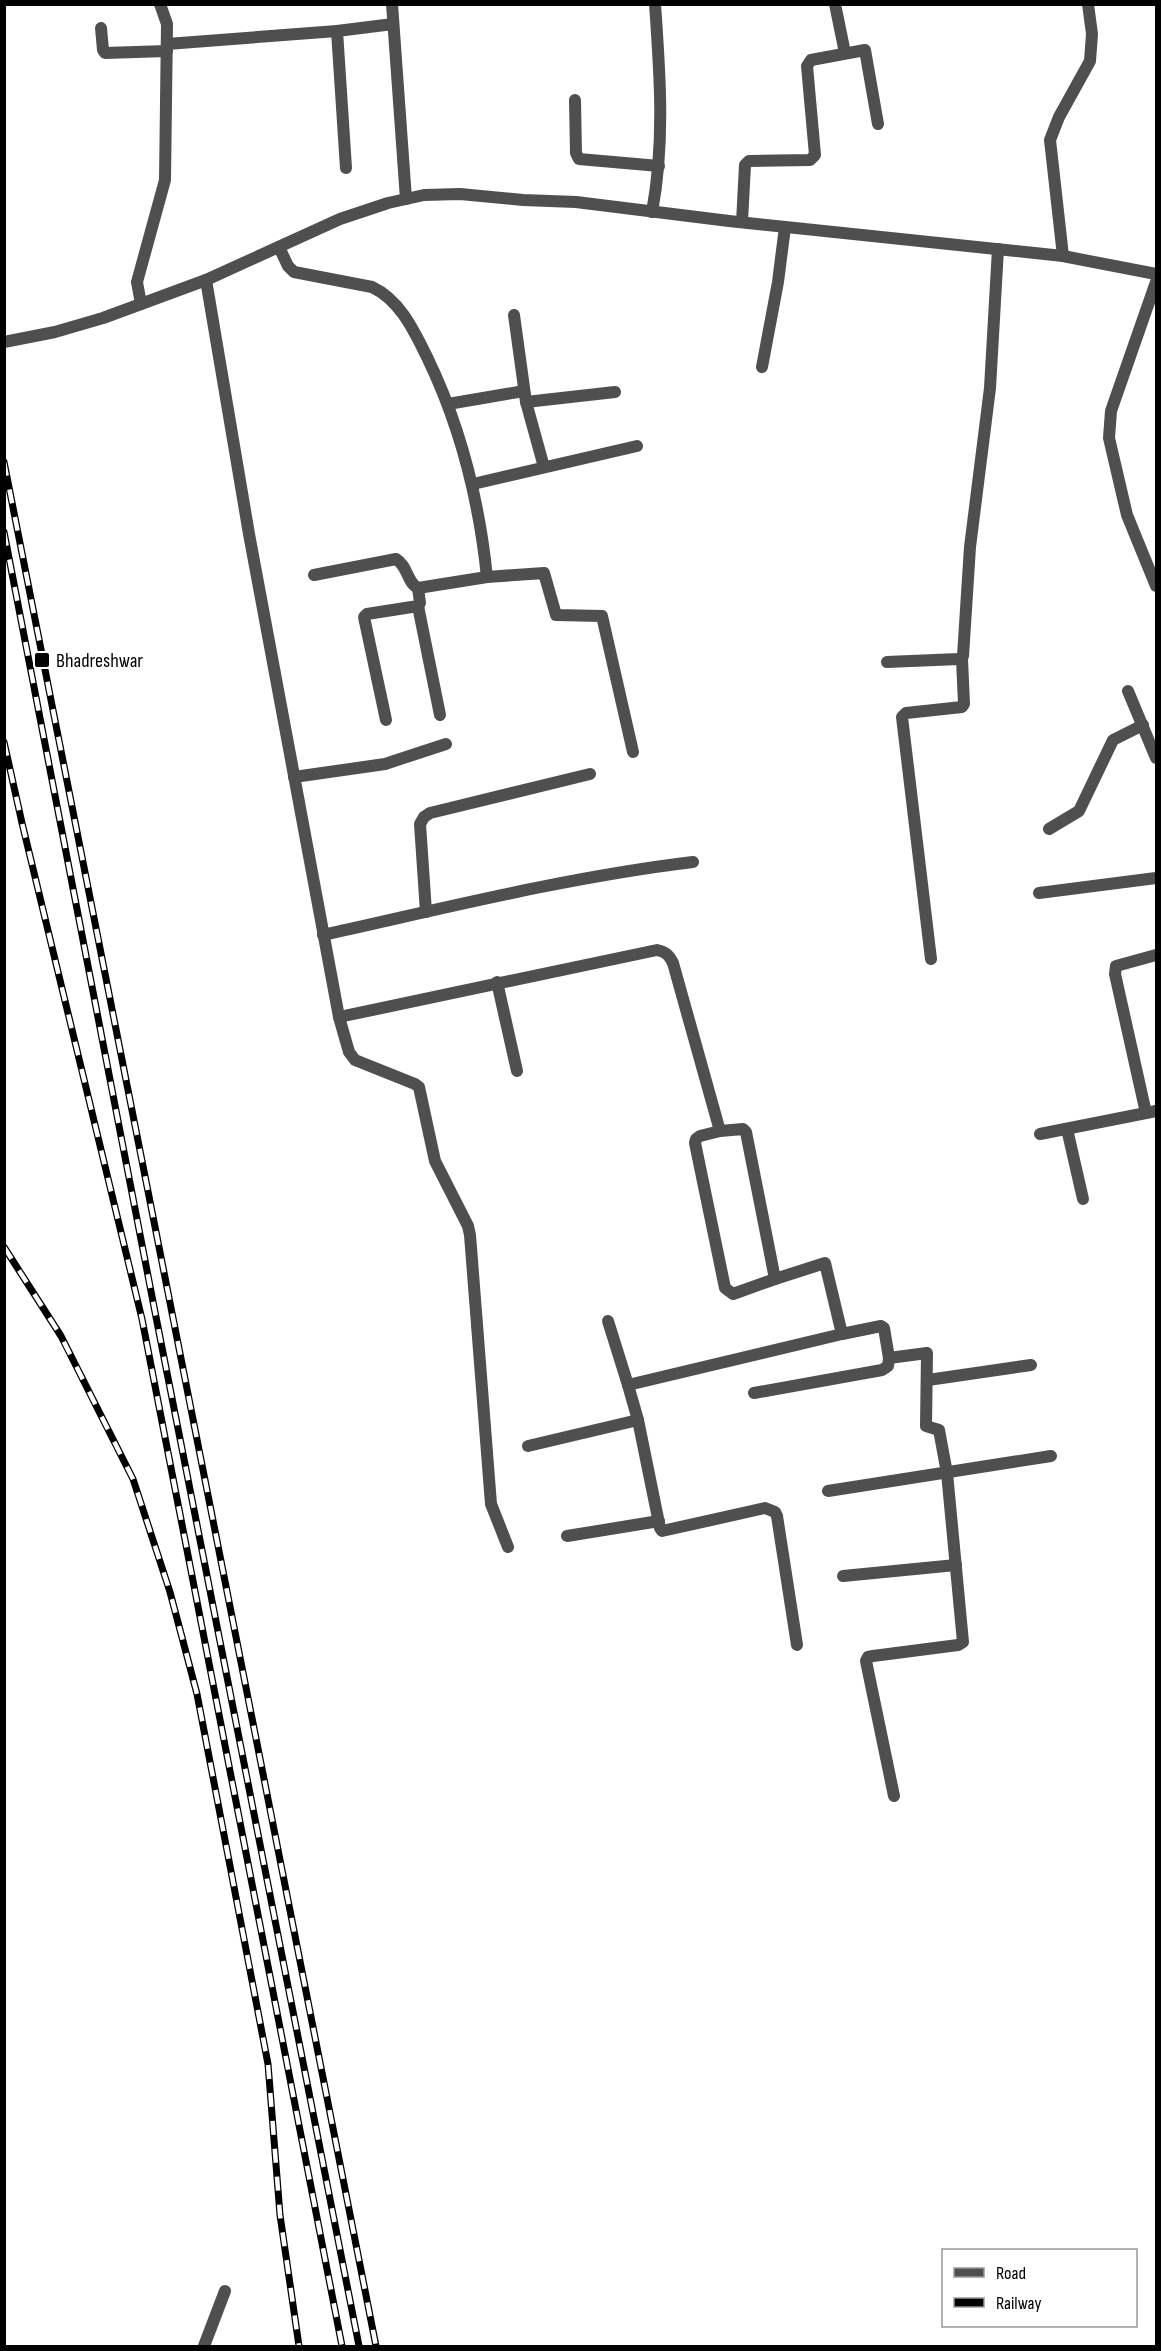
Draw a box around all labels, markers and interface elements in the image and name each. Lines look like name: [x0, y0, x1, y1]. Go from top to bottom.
place label: Bhadreshwar: [56, 649, 143, 673]
marker: Bhadreshwar: [33, 651, 51, 669]
legend: [942, 2249, 1137, 2327]
text: Road: [996, 2263, 1026, 2284]
text: Railway: [996, 2293, 1041, 2314]

